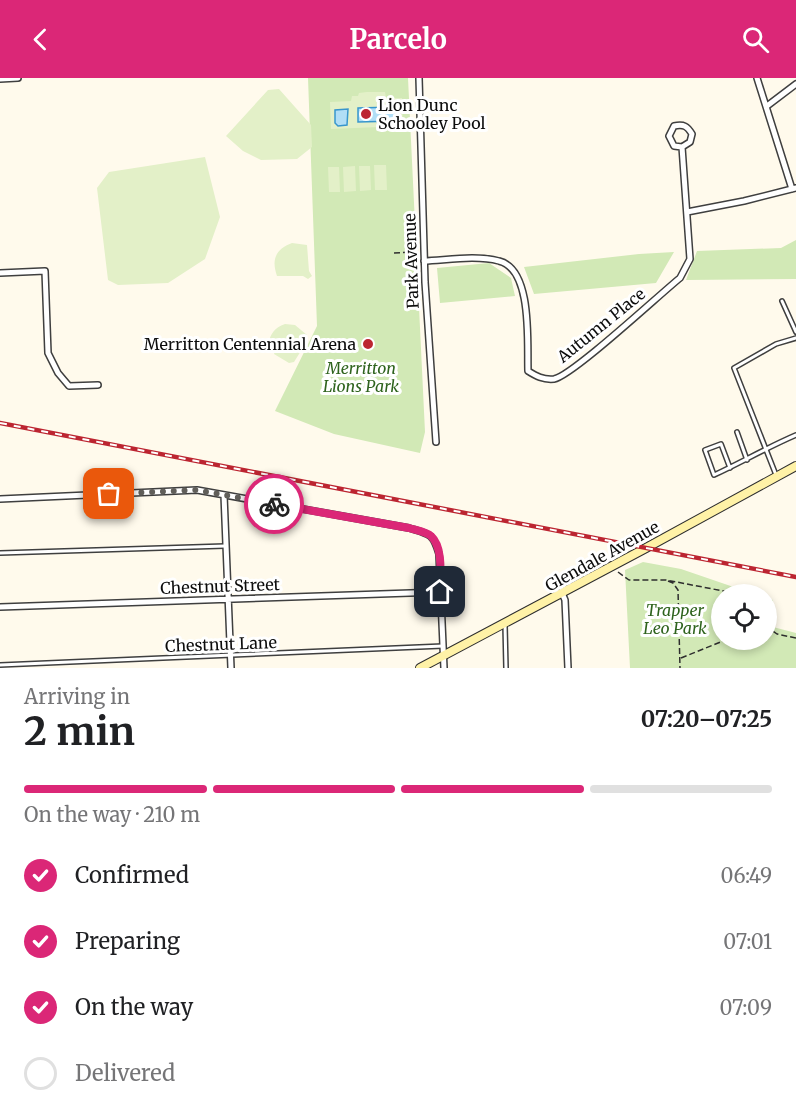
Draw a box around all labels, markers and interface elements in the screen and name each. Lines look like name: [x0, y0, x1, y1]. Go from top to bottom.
text: Parcelo: [349, 22, 447, 56]
icon: back: [24, 23, 57, 56]
icon: search: [739, 23, 772, 56]
place label: Lion Dunc Schooley Pool: [378, 95, 486, 133]
marker: Lion Dunc Schooley Pool: [359, 107, 373, 121]
street label: Park Avenue: [399, 213, 423, 309]
street label: Autumn Place: [552, 283, 649, 367]
place label: Merritton Centennial Arena: [144, 334, 356, 354]
marker: Merritton Centennial Arena: [361, 337, 375, 351]
park label: Merritton Lions Park: [323, 358, 399, 396]
pin: [83, 468, 134, 519]
courier: [244, 474, 304, 534]
icon: bag: [92, 477, 125, 510]
icon: bike: [258, 488, 291, 521]
street label: Glendale Avenue: [542, 516, 662, 596]
pin: [414, 566, 465, 617]
street label: Chestnut Street: [160, 574, 281, 598]
icon: home: [423, 575, 456, 608]
map controls: [711, 584, 777, 650]
button: locate: [711, 584, 777, 650]
park label: Trapper Leo Park: [643, 600, 707, 638]
street label: Chestnut Lane: [165, 632, 277, 656]
text: Arriving in: [24, 684, 130, 709]
text: 07:20–07:25: [641, 705, 772, 733]
text: 2 min: [24, 707, 135, 756]
text: On the way · 210 m: [24, 802, 200, 827]
icon: check: [24, 859, 57, 892]
text: Confirmed: [75, 861, 189, 889]
text: 06:49: [721, 863, 772, 888]
icon: check: [24, 925, 57, 958]
text: Preparing: [75, 927, 180, 955]
text: 07:01: [723, 929, 772, 954]
icon: check: [24, 991, 57, 1024]
text: On the way: [75, 993, 193, 1021]
text: 07:09: [720, 995, 772, 1020]
text: Delivered: [75, 1059, 175, 1087]

